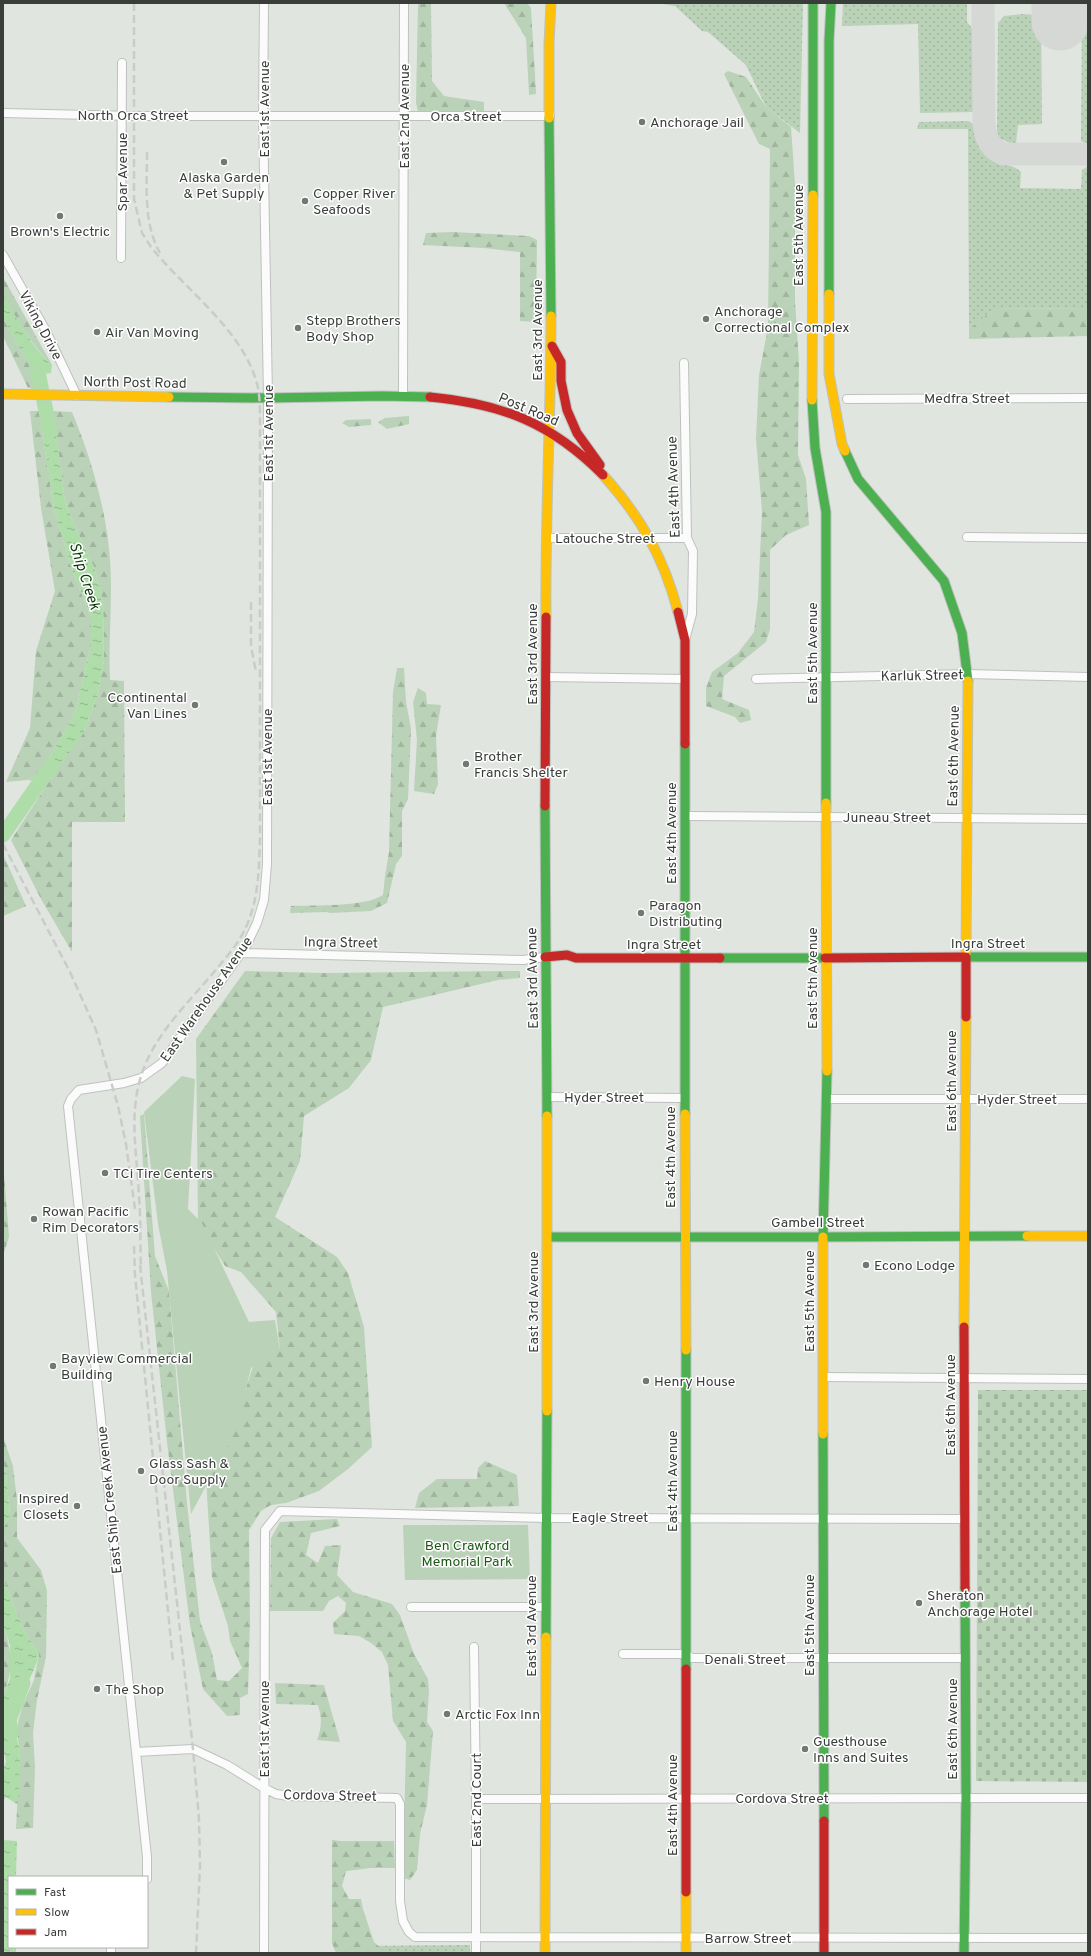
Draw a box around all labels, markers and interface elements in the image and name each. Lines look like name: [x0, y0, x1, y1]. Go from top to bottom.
street label: East 1st Avenue: [257, 61, 274, 157]
street label: East 2nd Avenue: [397, 64, 414, 168]
street label: North Orca Street: [78, 108, 188, 125]
street label: Orca Street: [430, 109, 502, 126]
place label: Anchorage Jail: [650, 115, 744, 132]
marker: Anchorage Jail: [637, 117, 647, 127]
street label: Spar Avenue: [115, 132, 132, 212]
marker: Alaska Garden & Pet Supply: [219, 157, 229, 167]
place label: Alaska Garden & Pet Supply: [179, 170, 269, 203]
street label: East 5th Avenue: [791, 184, 808, 286]
place label: Copper River Seafoods: [313, 186, 396, 219]
marker: Copper River Seafoods: [300, 196, 310, 206]
marker: Brown's Electric: [55, 211, 65, 221]
place label: Brown's Electric: [10, 224, 110, 241]
street label: East 3rd Avenue: [530, 279, 547, 381]
street label: Viking Drive: [14, 288, 65, 363]
place label: Anchorage Correctional Complex: [714, 304, 849, 337]
place label: Stepp Brothers Body Shop: [306, 313, 401, 346]
marker: Anchorage Correctional Complex: [701, 314, 711, 324]
marker: Stepp Brothers Body Shop: [293, 323, 303, 333]
place label: Air Van Moving: [105, 325, 199, 342]
marker: Air Van Moving: [92, 327, 102, 337]
street label: North Post Road: [83, 374, 187, 393]
street label: East 1st Avenue: [261, 385, 278, 481]
street label: Post Road: [496, 390, 561, 431]
street label: Medfra Street: [924, 391, 1010, 408]
street label: East 4th Avenue: [664, 436, 685, 538]
street label: Latouche Street: [555, 531, 655, 548]
water label: Ship Creek: [64, 540, 104, 613]
street label: East 5th Avenue: [805, 602, 822, 704]
street label: East 3rd Avenue: [525, 603, 542, 705]
street label: Karluk Street: [880, 667, 964, 686]
place label: Ccontinental Van Lines: [107, 690, 187, 723]
marker: Ccontinental Van Lines: [190, 700, 200, 710]
street label: East 6th Avenue: [945, 705, 964, 807]
street label: East 1st Avenue: [260, 709, 277, 805]
place label: Brother Francis Shelter: [474, 749, 569, 782]
marker: Brother Francis Shelter: [461, 759, 471, 769]
street label: East 4th Avenue: [664, 782, 681, 884]
street label: Juneau Street: [843, 810, 931, 827]
place label: Paragon Distributing: [649, 898, 723, 931]
marker: Paragon Distributing: [636, 908, 646, 918]
street label: East 3rd Avenue: [524, 927, 543, 1029]
street label: East 5th Avenue: [805, 927, 822, 1029]
street label: East Warehouse Avenue: [157, 934, 257, 1066]
street label: Ingra Street: [304, 934, 378, 953]
street label: Ingra Street: [951, 936, 1025, 953]
street label: Ingra Street: [627, 937, 701, 954]
street label: East 6th Avenue: [944, 1030, 961, 1132]
street label: Hyder Street: [564, 1090, 644, 1107]
street label: Hyder Street: [977, 1092, 1057, 1109]
street label: East 4th Avenue: [663, 1106, 680, 1208]
place label: TCi Tire Centers: [113, 1166, 213, 1183]
marker: TCi Tire Centers: [100, 1168, 110, 1178]
place label: Rowan Pacific Rim Decorators: [42, 1204, 139, 1237]
marker: Rowan Pacific Rim Decorators: [29, 1214, 39, 1224]
street label: Gambell Street: [771, 1215, 865, 1232]
street label: East 5th Avenue: [802, 1250, 819, 1352]
street label: East 3rd Avenue: [526, 1251, 543, 1353]
place label: Econo Lodge: [874, 1258, 955, 1275]
marker: Econo Lodge: [861, 1260, 871, 1270]
place label: Bayview Commercial Building: [61, 1351, 192, 1384]
street label: East 6th Avenue: [943, 1354, 960, 1456]
marker: Bayview Commercial Building: [48, 1361, 58, 1371]
place label: Henry House: [654, 1374, 735, 1391]
marker: Henry House: [641, 1376, 651, 1386]
street label: East Ship Creek Avenue: [94, 1425, 127, 1574]
street label: East 4th Avenue: [665, 1430, 682, 1532]
place label: Glass Sash & Door Supply: [149, 1456, 230, 1489]
marker: Glass Sash & Door Supply: [136, 1466, 146, 1476]
place label: Inspired Closets: [18, 1491, 69, 1524]
marker: Inspired Closets: [72, 1501, 82, 1511]
street label: Eagle Street: [572, 1510, 648, 1527]
park label: Ben Crawford Memorial Park: [422, 1538, 512, 1571]
street label: East 5th Avenue: [802, 1574, 819, 1676]
street label: East 3rd Avenue: [524, 1575, 541, 1677]
place label: Sheraton Anchorage Hotel: [927, 1588, 1033, 1621]
marker: Sheraton Anchorage Hotel: [914, 1598, 924, 1608]
street label: Denali Street: [704, 1652, 786, 1669]
street label: East 6th Avenue: [945, 1678, 962, 1780]
street label: East 1st Avenue: [257, 1681, 274, 1777]
place label: The Shop: [105, 1682, 164, 1699]
marker: The Shop: [92, 1684, 102, 1694]
place label: Arctic Fox Inn: [455, 1707, 540, 1724]
marker: Arctic Fox Inn: [442, 1709, 452, 1719]
place label: Guesthouse Inns and Suites: [813, 1734, 908, 1767]
marker: Guesthouse Inns and Suites: [800, 1744, 810, 1754]
street label: East 2nd Court: [469, 1753, 486, 1847]
street label: East 4th Avenue: [665, 1754, 682, 1856]
street label: Cordova Street: [283, 1787, 377, 1806]
street label: Cordova Street: [735, 1791, 829, 1808]
legend: [8, 1876, 148, 1948]
text: Fast: [44, 1885, 66, 1901]
text: Slow: [44, 1905, 70, 1921]
text: Jam: [44, 1925, 67, 1941]
street label: Barrow Street: [705, 1931, 791, 1948]

